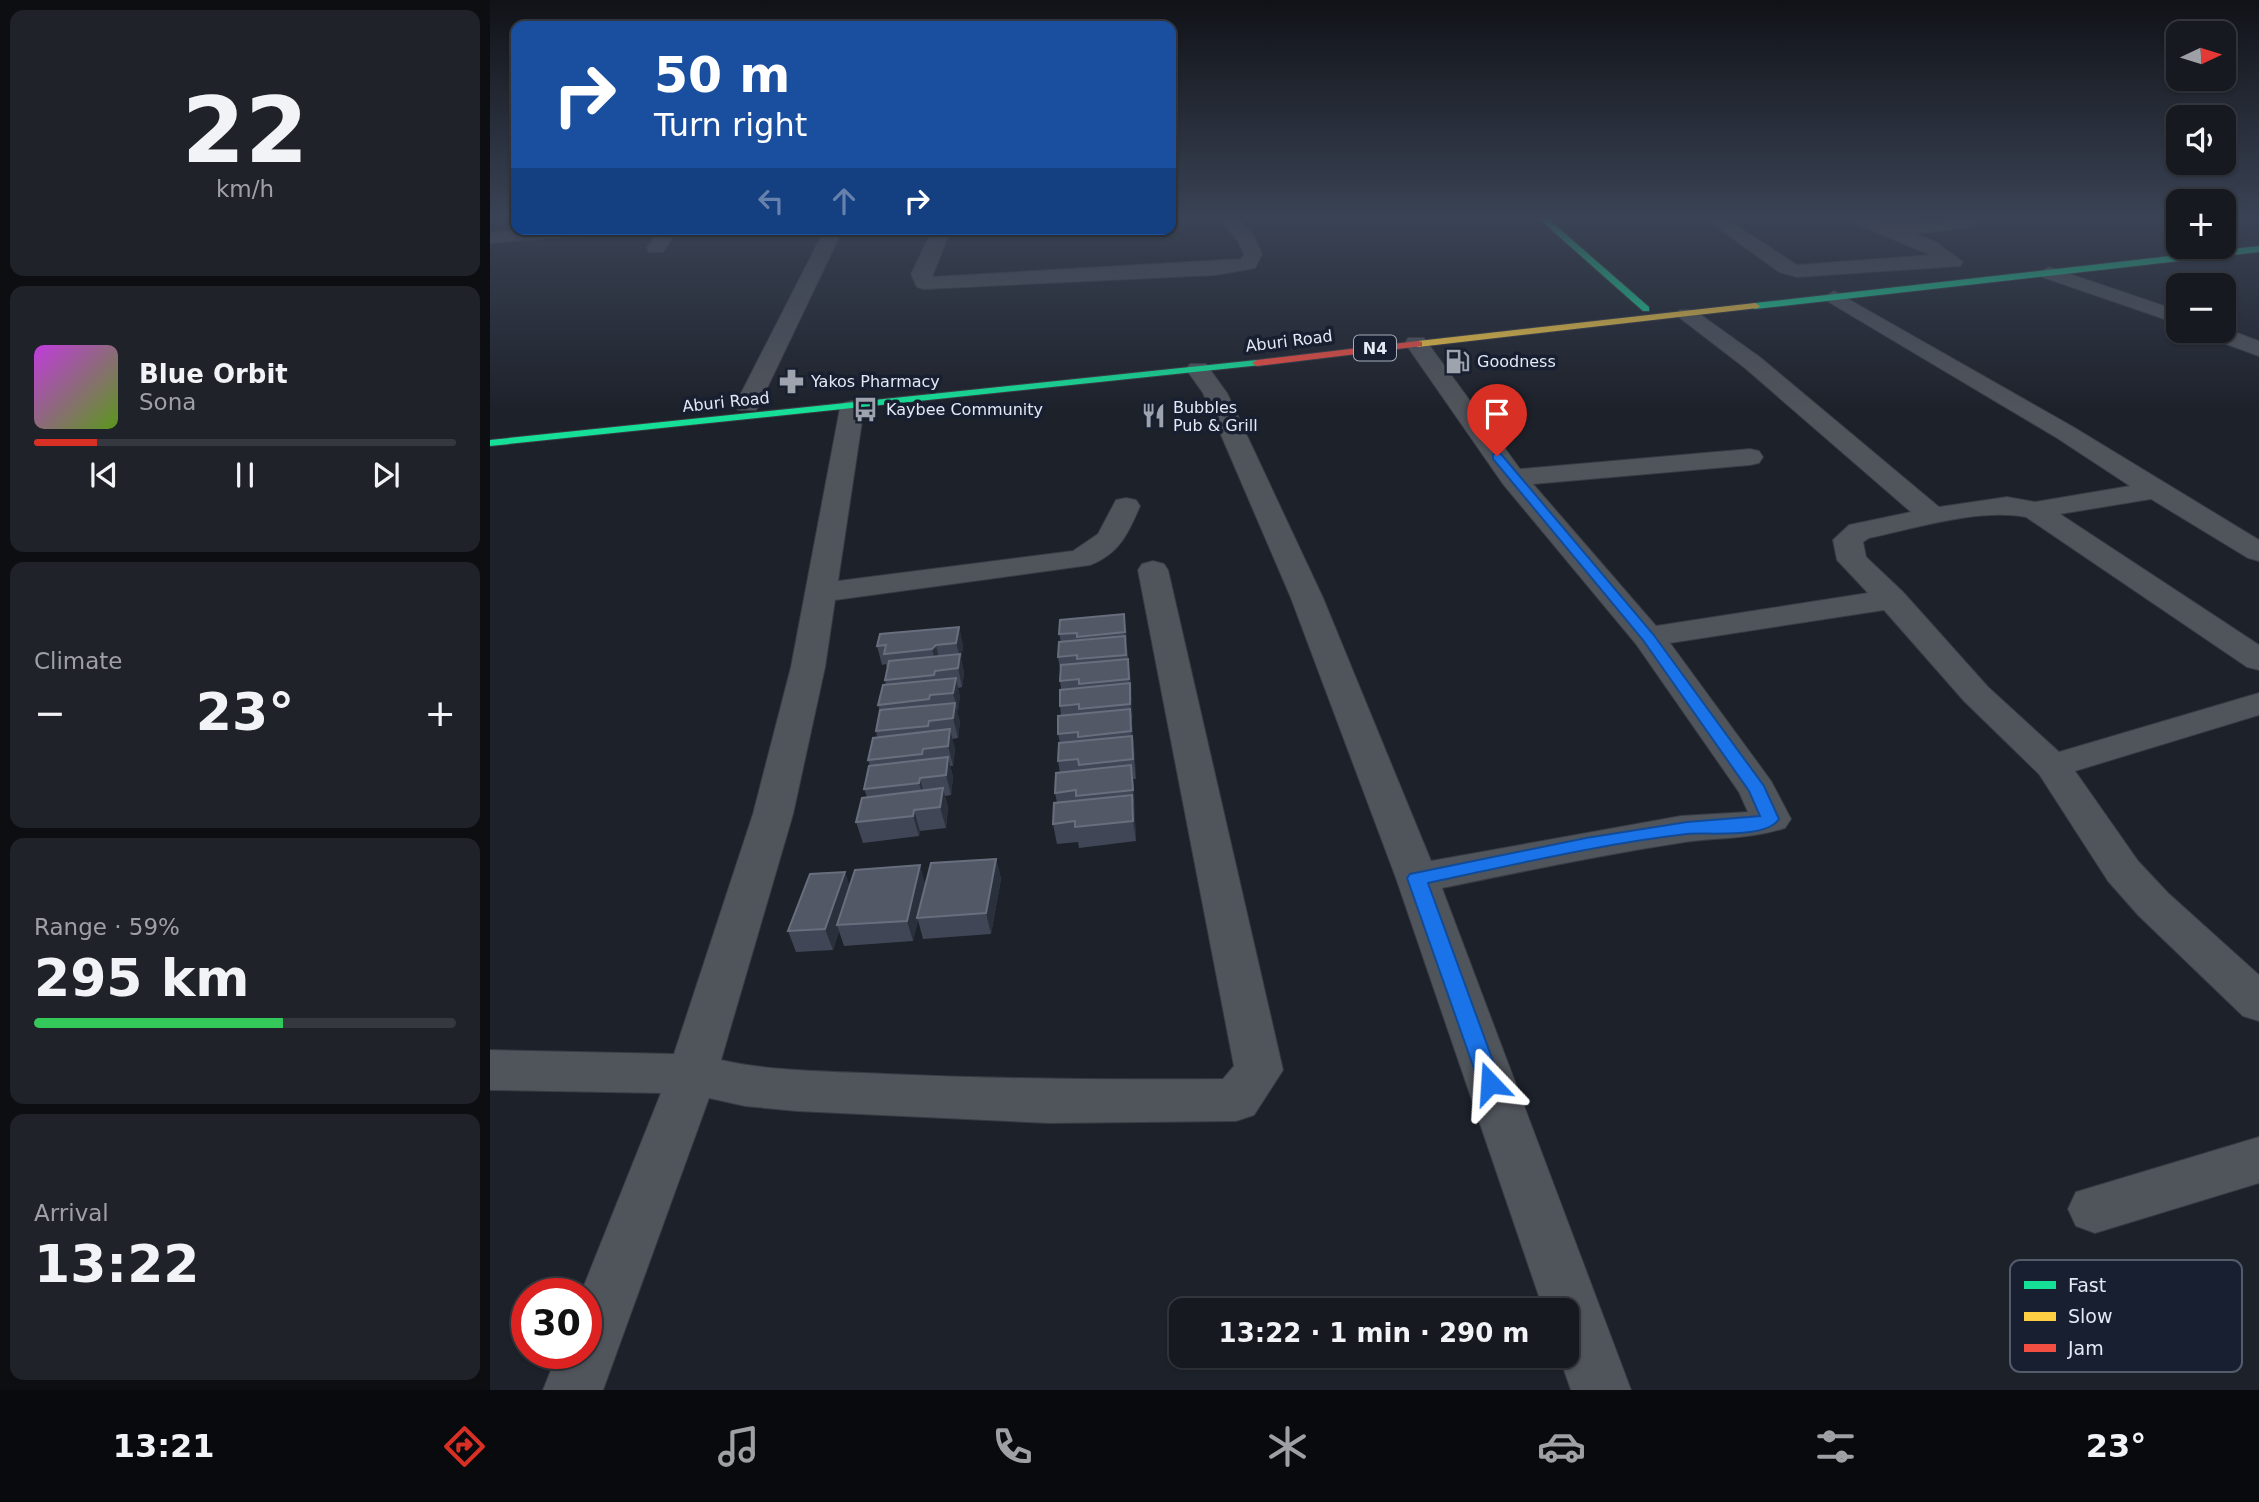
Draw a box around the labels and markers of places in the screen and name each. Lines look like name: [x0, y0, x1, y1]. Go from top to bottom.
fuel station icon: Goodness: [1443, 347, 1471, 375]
place label: Goodness: [1477, 352, 1556, 371]
pharmacy icon: Yakos Pharmacy: [777, 367, 805, 395]
place label: Yakos Pharmacy: [810, 372, 940, 391]
pin: [1467, 384, 1527, 456]
bus stop icon: Kaybee Community: [852, 395, 880, 423]
place label: Bubbles Pub & Grill: [1173, 398, 1258, 435]
place label: Kaybee Community: [886, 400, 1043, 419]
restaurant icon: Bubbles Pub & Grill: [1139, 402, 1167, 430]

